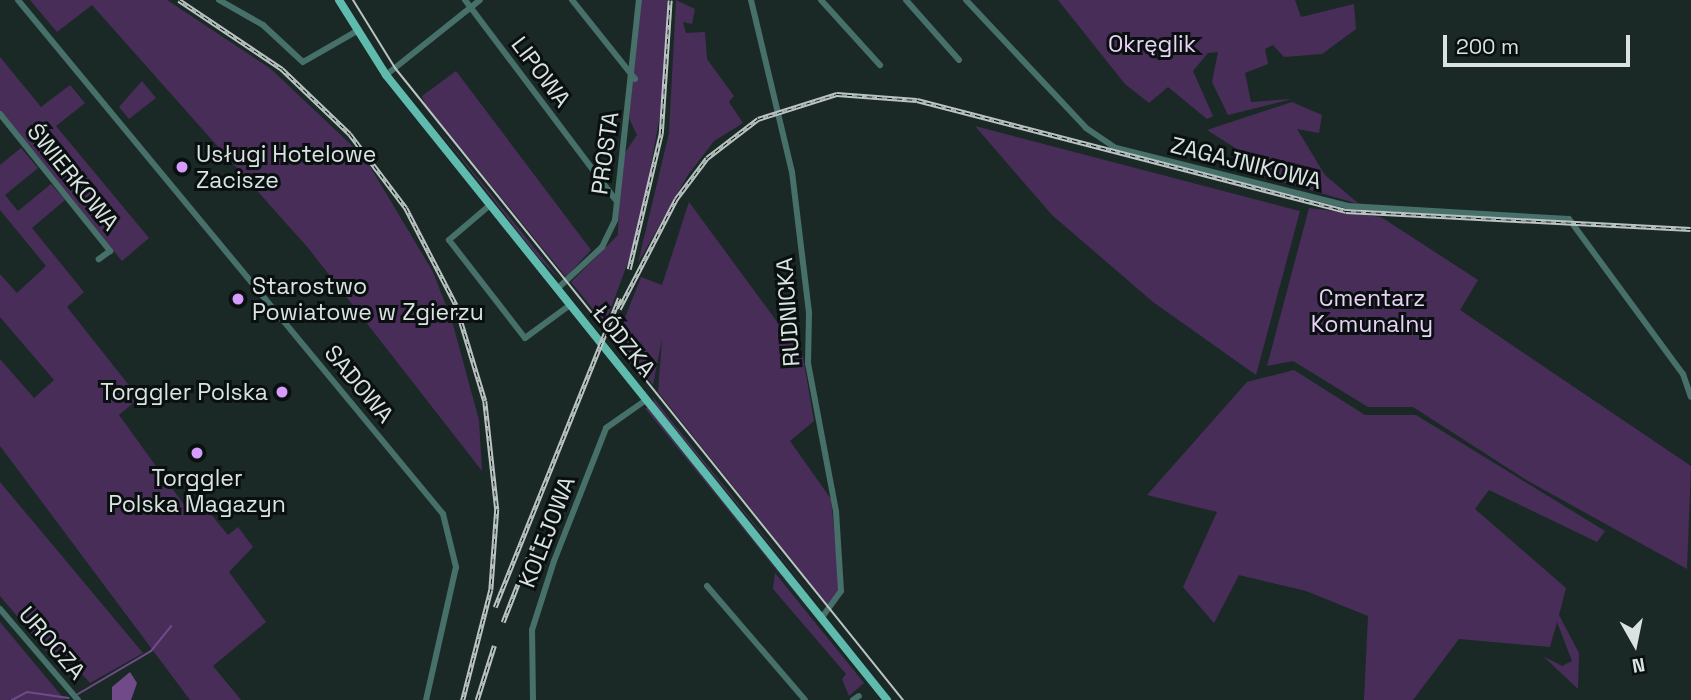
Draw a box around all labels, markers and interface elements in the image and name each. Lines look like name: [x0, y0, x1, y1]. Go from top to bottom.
scale bar: [1446, 21, 1633, 65]
park label: Okręglik: [1108, 30, 1196, 58]
street label: LIPOWA: [506, 31, 576, 113]
text: 200 m: [1456, 33, 1519, 60]
street label: PROSTA: [586, 110, 624, 196]
street label: ŚWIERKOWA: [21, 118, 125, 236]
street label: ZAGAJNIKOWA: [1168, 131, 1324, 195]
place label: Usługi Hotelowe Zacisze: [196, 140, 376, 194]
marker: Usługi Hotelowe Zacisze: [174, 159, 190, 175]
street label: RUDNICKA: [770, 257, 806, 367]
place label: Starostwo Powiatowe w Zgierzu: [252, 272, 484, 326]
park label: Cmentarz Komunalny: [1311, 284, 1433, 338]
marker: Starostwo Powiatowe w Zgierzu: [230, 291, 246, 307]
street label: ŁÓDZKA: [587, 299, 661, 383]
street label: SADOWA: [319, 340, 399, 428]
place label: Torggler Polska: [100, 378, 268, 406]
marker: Torggler Polska: [274, 384, 290, 400]
marker: Torggler Polska Magazyn: [189, 445, 205, 461]
place label: Torggler Polska Magazyn: [108, 464, 286, 518]
street label: KOLEJOWA: [513, 473, 581, 591]
street label: UROCZA: [13, 601, 91, 685]
north arrow: [1600, 609, 1670, 679]
text: N: [1630, 652, 1647, 679]

